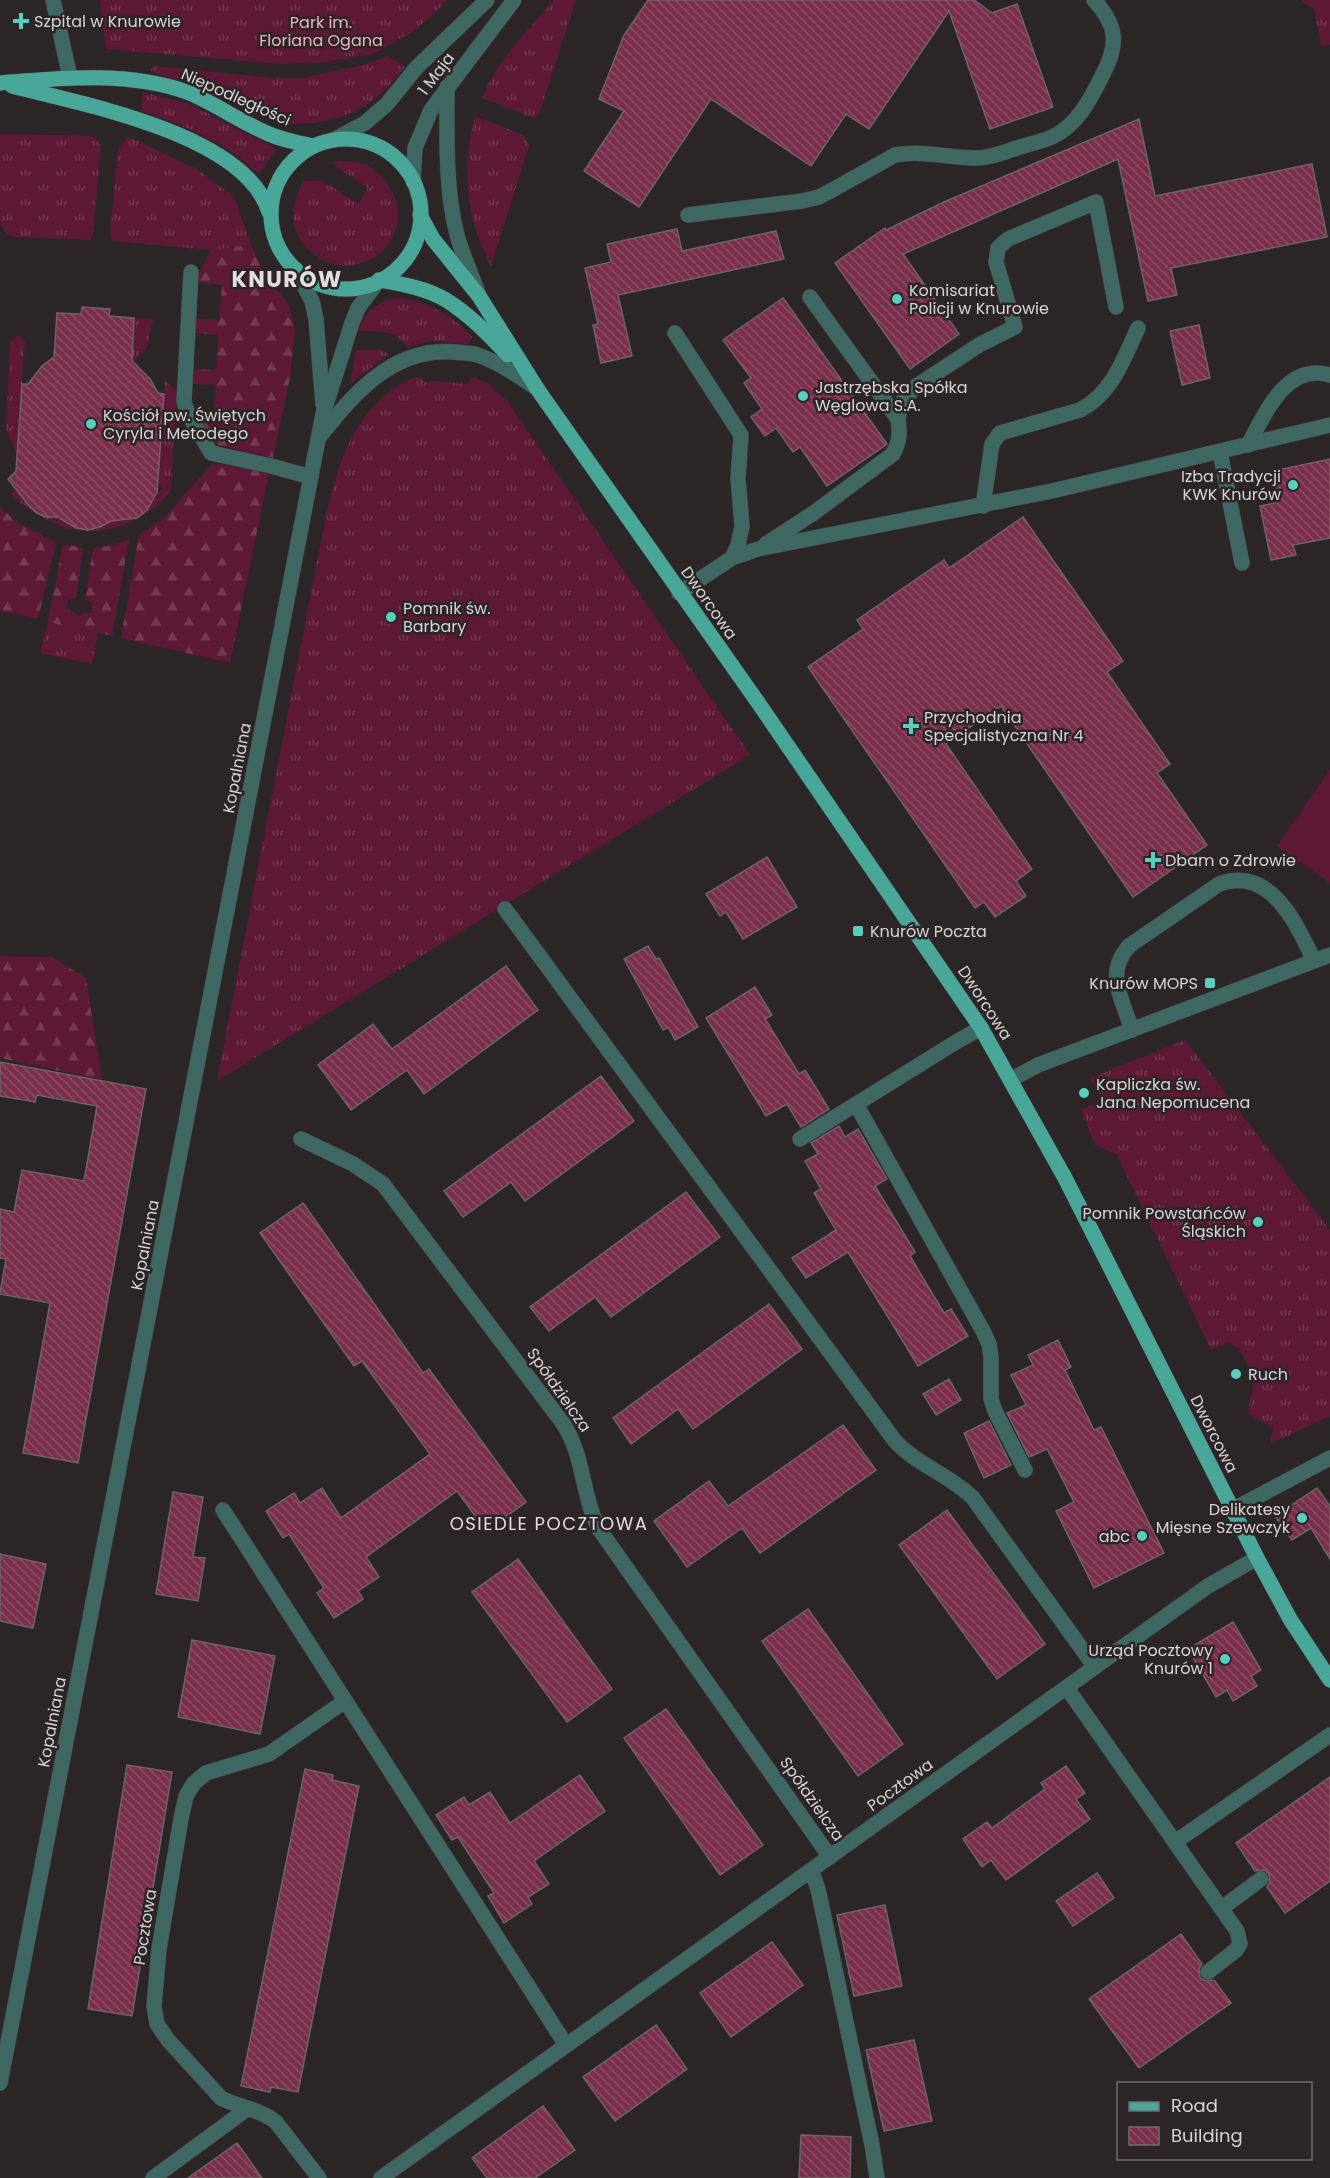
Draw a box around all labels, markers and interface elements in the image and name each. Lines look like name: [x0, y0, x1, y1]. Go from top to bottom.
place label: Szpital w Knurowie: [34, 10, 181, 33]
park label: Park im. Floriana Ogana: [259, 11, 383, 52]
marker: Szpital w Knurowie: [12, 12, 30, 30]
street label: 1 Maja: [412, 48, 460, 100]
street label: Niepodległości: [177, 63, 295, 131]
district label: KNURÓW: [231, 264, 343, 295]
place label: Komisariat Policji w Knurowie: [909, 279, 1049, 320]
marker: Komisariat Policji w Knurowie: [890, 292, 904, 306]
place label: Jastrzębska Spółka Węglowa S.A.: [815, 376, 968, 417]
marker: Jastrzębska Spółka Węglowa S.A.: [796, 389, 810, 403]
place label: Kościół pw. Świętych Cyryla i Metodego: [103, 404, 266, 445]
marker: Kościół pw. Świętych Cyryla i Metodego: [84, 417, 98, 431]
place label: Izba Tradycji KWK Knurów: [1181, 465, 1281, 506]
marker: Izba Tradycji KWK Knurów: [1286, 478, 1300, 492]
street label: Dworcowa: [675, 562, 743, 644]
place label: Pomnik św. Barbary: [403, 597, 491, 638]
marker: Pomnik św. Barbary: [384, 610, 398, 624]
place label: Przychodnia Specjalistyczna Nr 4: [924, 706, 1084, 747]
marker: Przychodnia Specjalistyczna Nr 4: [902, 717, 920, 735]
street label: Kopalniana: [217, 721, 257, 815]
place label: Dbam o Zdrowie: [1165, 849, 1296, 872]
marker: Dbam o Zdrowie: [1146, 853, 1160, 867]
place label: Knurów Poczta: [870, 920, 987, 943]
marker: Knurów Poczta: [851, 924, 865, 938]
street label: Dworcowa: [952, 961, 1018, 1045]
place label: Knurów MOPS: [1089, 972, 1198, 995]
marker: Knurów MOPS: [1203, 976, 1217, 990]
place label: Kapliczka św. Jana Nepomucena: [1096, 1073, 1250, 1114]
marker: Kapliczka św. Jana Nepomucena: [1077, 1086, 1091, 1100]
street label: Kopalniana: [125, 1198, 165, 1292]
place label: Pomnik Powstańców Śląskich: [1082, 1202, 1246, 1243]
marker: Pomnik Powstańców Śląskich: [1251, 1215, 1265, 1229]
street label: Spółdzielcza: [521, 1343, 597, 1437]
place label: Ruch: [1248, 1363, 1288, 1386]
marker: Ruch: [1229, 1367, 1243, 1381]
street label: Dworcowa: [1185, 1391, 1243, 1477]
place label: Delikatesy Mięsne Szewczyk: [1156, 1498, 1291, 1539]
district label: OSIEDLE POCZTOWA: [450, 1511, 648, 1536]
marker: Delikatesy Mięsne Szewczyk: [1295, 1511, 1309, 1525]
place label: abc: [1099, 1525, 1130, 1548]
marker: abc: [1135, 1529, 1149, 1543]
place label: Urząd Pocztowy Knurów 1: [1088, 1639, 1213, 1680]
marker: Urząd Pocztowy Knurów 1: [1218, 1652, 1232, 1666]
street label: Kopalniana: [32, 1675, 72, 1769]
street label: Spółdzielcza: [774, 1752, 850, 1846]
street label: Pocztowa: [862, 1753, 938, 1817]
street label: Pocztowa: [128, 1887, 162, 1967]
legend: [1117, 2082, 1312, 2160]
text: Road: [1171, 2093, 1218, 2118]
text: Building: [1171, 2123, 1243, 2148]

